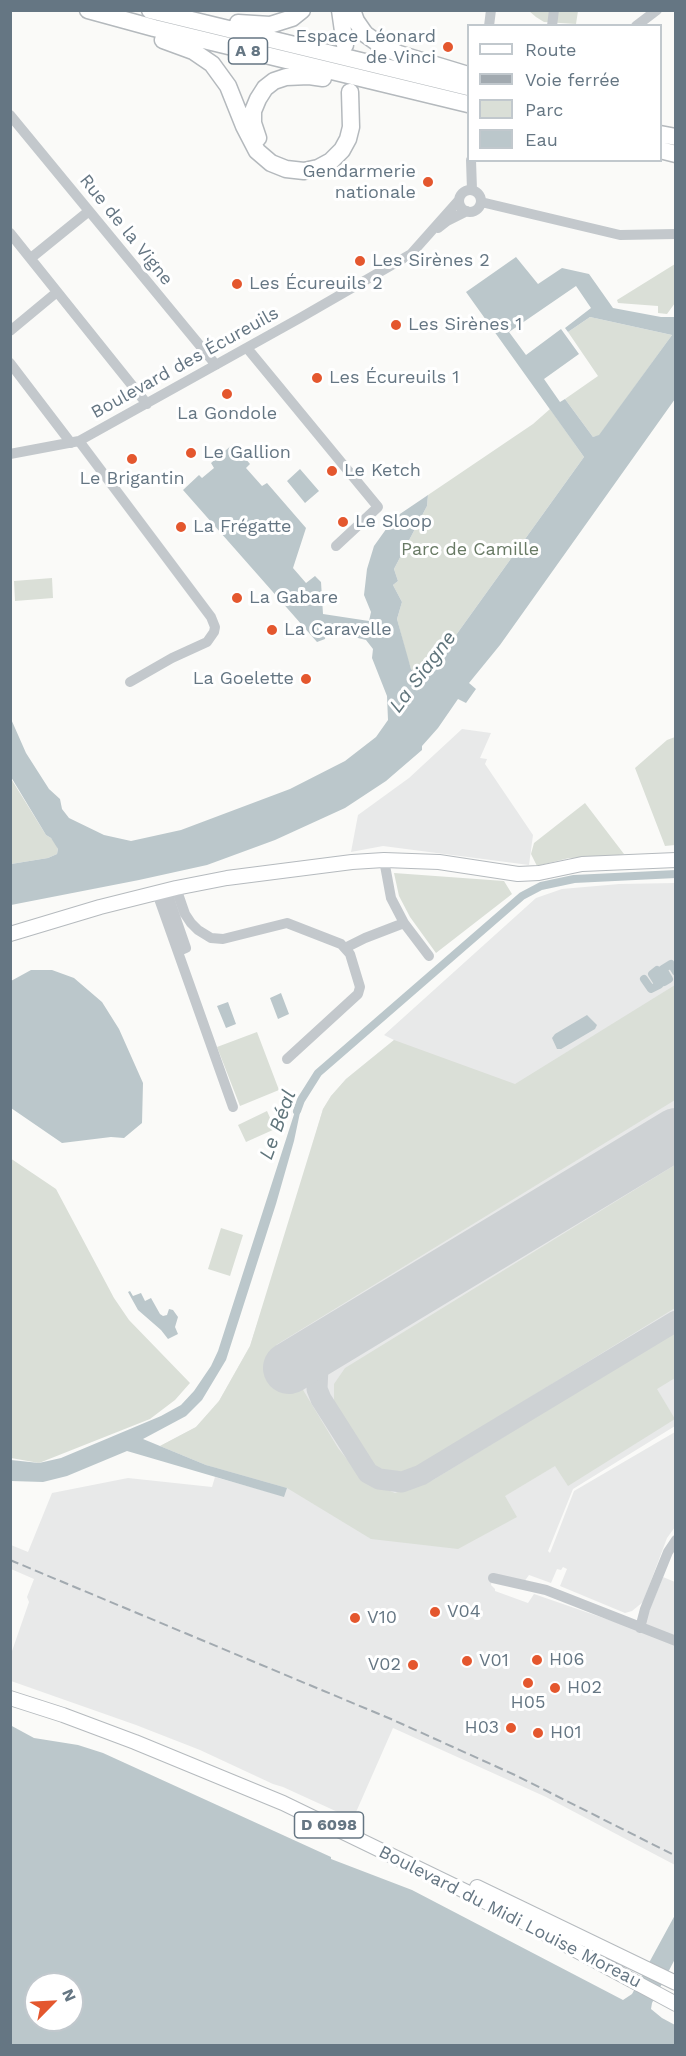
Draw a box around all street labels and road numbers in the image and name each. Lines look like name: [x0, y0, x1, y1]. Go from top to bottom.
road number: A 8: [228, 38, 268, 64]
street label: Rue de la Vigne: [75, 170, 177, 290]
street label: Boulevard des Écureuils: [87, 302, 283, 424]
road number: D 6098: [294, 1812, 364, 1838]
street label: Boulevard du Midi Louise Moreau: [375, 1841, 645, 1993]

